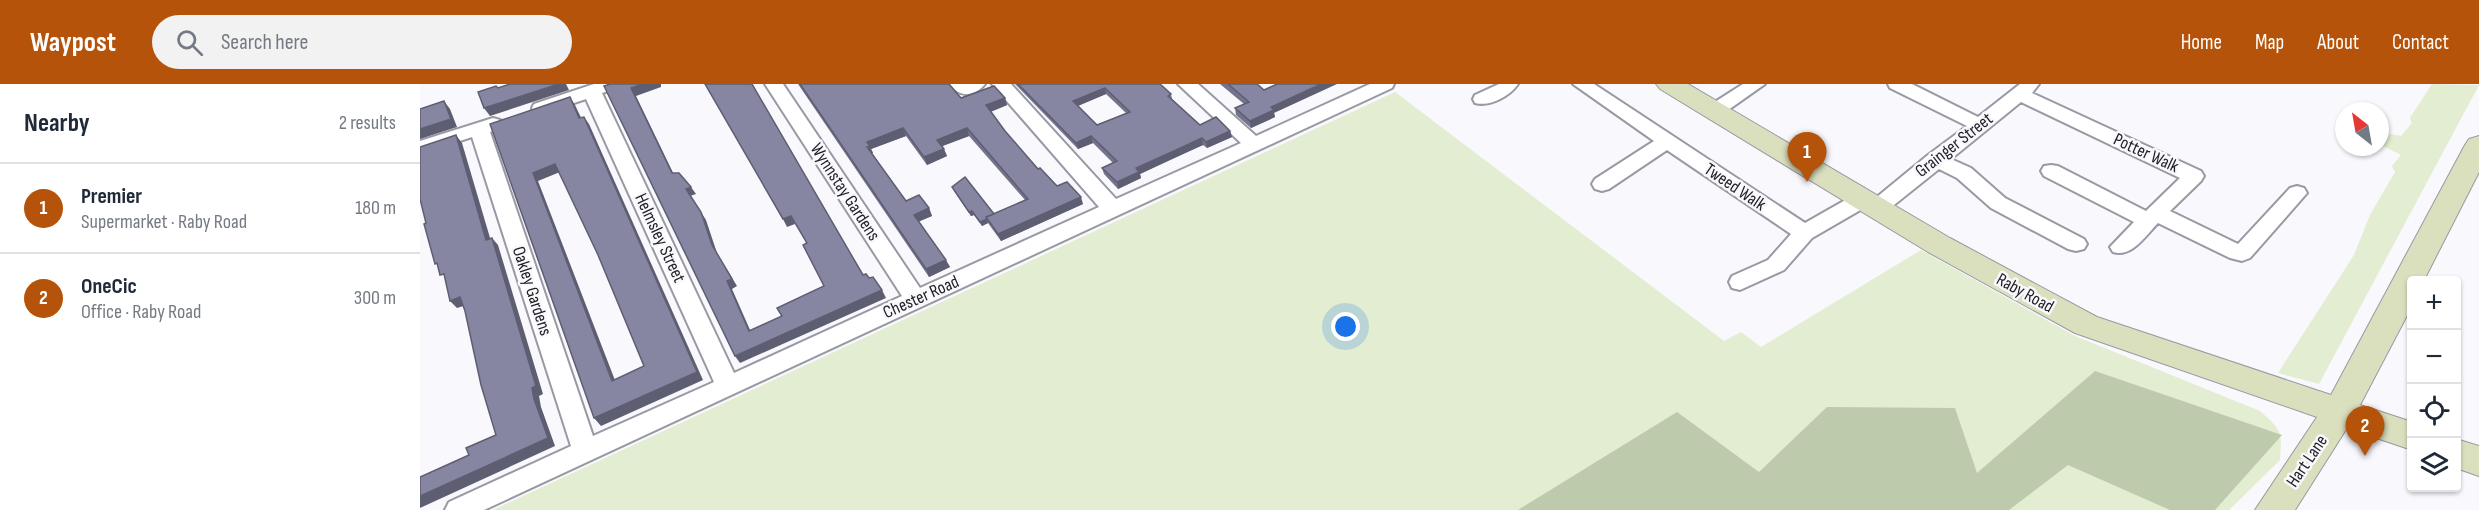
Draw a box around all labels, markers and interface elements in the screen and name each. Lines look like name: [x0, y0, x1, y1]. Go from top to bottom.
search box: [152, 15, 572, 69]
text: Waypost: [30, 26, 116, 59]
icon: search: [173, 26, 206, 59]
text: Search here: [221, 29, 308, 56]
text: Home: [2181, 30, 2222, 55]
text: Map: [2255, 30, 2284, 55]
text: About: [2317, 30, 2359, 55]
text: Contact: [2392, 30, 2449, 55]
north arrow: [2335, 102, 2389, 156]
text: Nearby: [24, 108, 90, 139]
street label: Grainger Street: [1911, 108, 1997, 182]
text: 2 results: [339, 111, 396, 135]
street label: Potter Walk: [2110, 129, 2182, 177]
pin: 1: [1788, 132, 1826, 182]
street label: Wynnstay Gardens: [806, 139, 884, 245]
street label: Tweed Walk: [1700, 159, 1770, 215]
text: Premier: [81, 183, 142, 210]
street label: Helmsley Street: [630, 190, 690, 286]
text: 1: [40, 196, 47, 220]
text: 180 m: [355, 196, 396, 220]
text: Supermarket · Raby Road: [81, 210, 247, 234]
street label: Oakley Gardens: [508, 244, 556, 338]
street label: Raby Road: [1993, 269, 2057, 317]
street label: Chester Road: [880, 271, 962, 323]
text: OneCic: [81, 273, 137, 300]
map controls: [2407, 276, 2461, 492]
button: +: [2407, 276, 2461, 330]
text: 2: [39, 286, 48, 310]
text: 300 m: [354, 286, 396, 310]
text: Office · Raby Road: [81, 300, 201, 324]
your location: [1331, 312, 1360, 341]
button: −: [2407, 330, 2461, 384]
button: locate: [2407, 384, 2461, 438]
pin: 2: [2346, 406, 2384, 456]
street label: Hart Lane: [2282, 431, 2332, 491]
button: layers: [2407, 438, 2461, 492]

